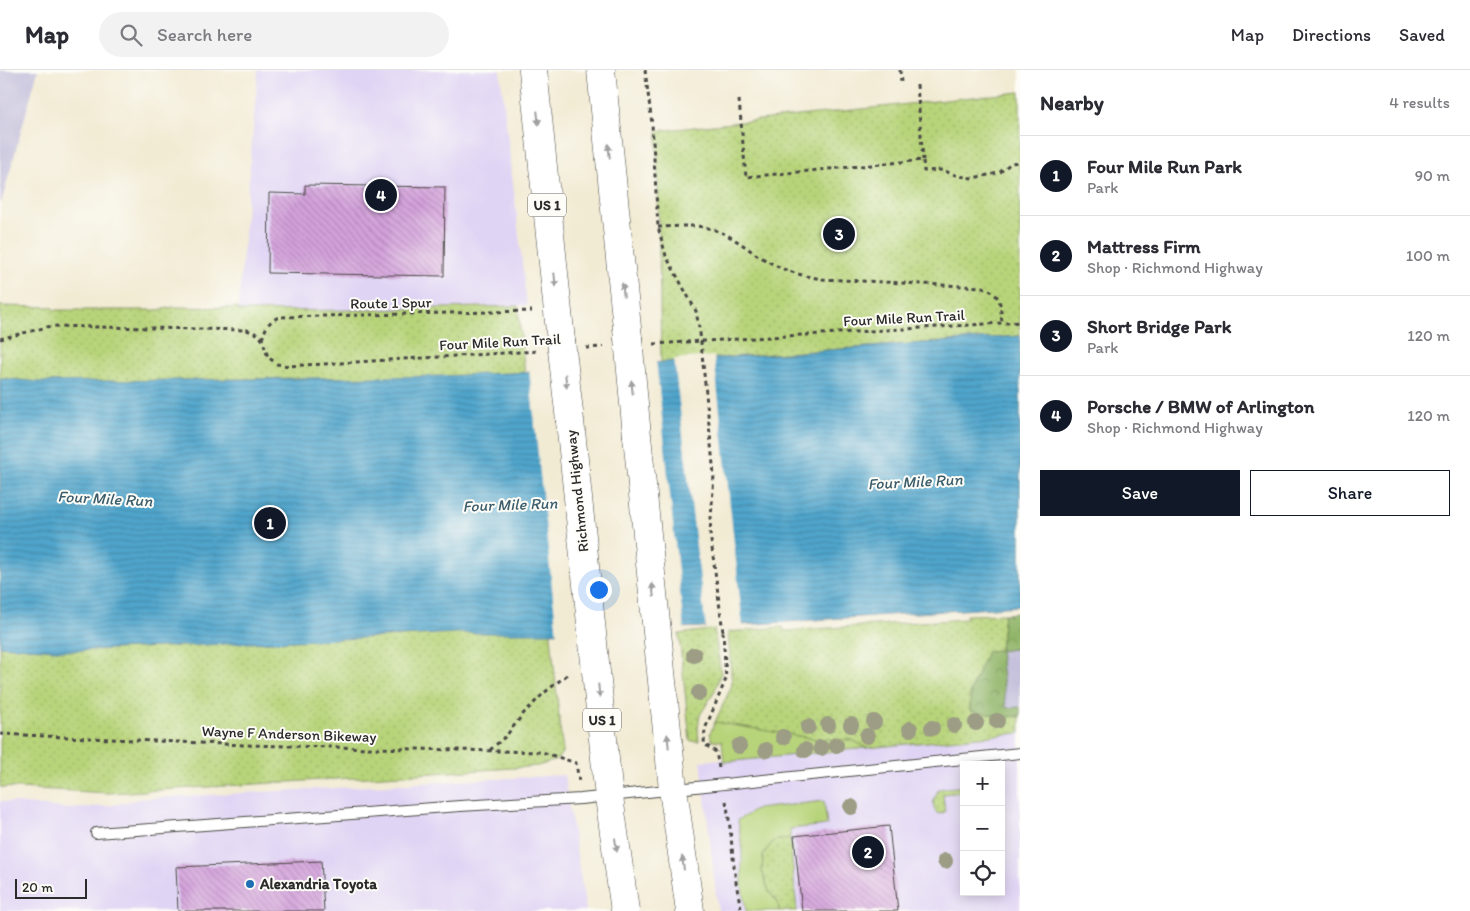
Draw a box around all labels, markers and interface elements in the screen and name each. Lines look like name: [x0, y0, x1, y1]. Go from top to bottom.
search box: [99, 12, 449, 57]
text: Map: [25, 20, 69, 49]
icon: search: [117, 21, 145, 49]
text: Search here: [157, 23, 252, 46]
text: Map: [1231, 24, 1264, 46]
text: Directions: [1292, 24, 1371, 46]
text: Saved: [1399, 24, 1445, 46]
text: Nearby: [1040, 90, 1104, 115]
text: 4 results: [1389, 93, 1450, 112]
one-way arrow: [534, 111, 542, 127]
one-way arrow: [605, 142, 613, 158]
text: Four Mile Run Park: [1087, 155, 1242, 178]
text: 1: [1052, 166, 1060, 185]
text: 90 m: [1415, 166, 1450, 185]
pin: 4: [365, 176, 397, 214]
text: Park: [1087, 178, 1118, 197]
road number: US 1: [528, 194, 566, 216]
pin: 3: [823, 215, 855, 253]
text: Mattress Firm: [1087, 235, 1201, 258]
text: 2: [1052, 246, 1060, 265]
text: 100 m: [1406, 246, 1450, 265]
text: Shop · Richmond Highway: [1087, 258, 1263, 277]
one-way arrow: [551, 272, 559, 288]
one-way arrow: [619, 281, 627, 297]
street label: Route 1 Spur: [350, 293, 432, 313]
street label: Four Mile Run Trail: [843, 306, 966, 330]
text: Short Bridge Park: [1087, 315, 1231, 338]
text: 3: [1052, 326, 1060, 345]
text: 120 m: [1407, 326, 1450, 345]
street label: Four Mile Run Trail: [439, 330, 562, 354]
text: Park: [1087, 338, 1118, 357]
one-way arrow: [562, 373, 570, 389]
one-way arrow: [628, 379, 636, 395]
text: Porsche / BMW of Arlington: [1087, 395, 1314, 418]
text: 4: [1051, 406, 1061, 425]
text: 120 m: [1407, 406, 1450, 425]
text: Shop · Richmond Highway: [1087, 418, 1263, 437]
street label: Richmond Highway: [562, 429, 592, 553]
water label: Four Mile Run: [867, 469, 964, 493]
button: Save: [1040, 470, 1240, 516]
button: Share: [1250, 470, 1450, 516]
water label: Four Mile Run: [57, 487, 154, 511]
water label: Four Mile Run: [462, 493, 559, 516]
pin: 1: [254, 504, 286, 542]
your location: [586, 577, 612, 603]
one-way arrow: [648, 582, 656, 598]
one-way arrow: [595, 684, 603, 700]
road number: US 1: [583, 708, 621, 732]
street label: Wayne F Anderson Bikeway: [201, 722, 377, 746]
one-way arrow: [664, 733, 672, 749]
map controls: [960, 761, 1005, 896]
button: +: [960, 761, 1005, 806]
button: −: [960, 806, 1005, 851]
pin: 2: [852, 833, 884, 871]
one-way arrow: [612, 837, 620, 853]
button: locate: [960, 851, 1005, 896]
one-way arrow: [679, 854, 687, 870]
place label: Alexandria Toyota: [259, 875, 377, 894]
scale bar: [15, 876, 88, 899]
marker: Alexandria Toyota: [244, 878, 256, 890]
text: 20 m: [22, 879, 53, 896]

